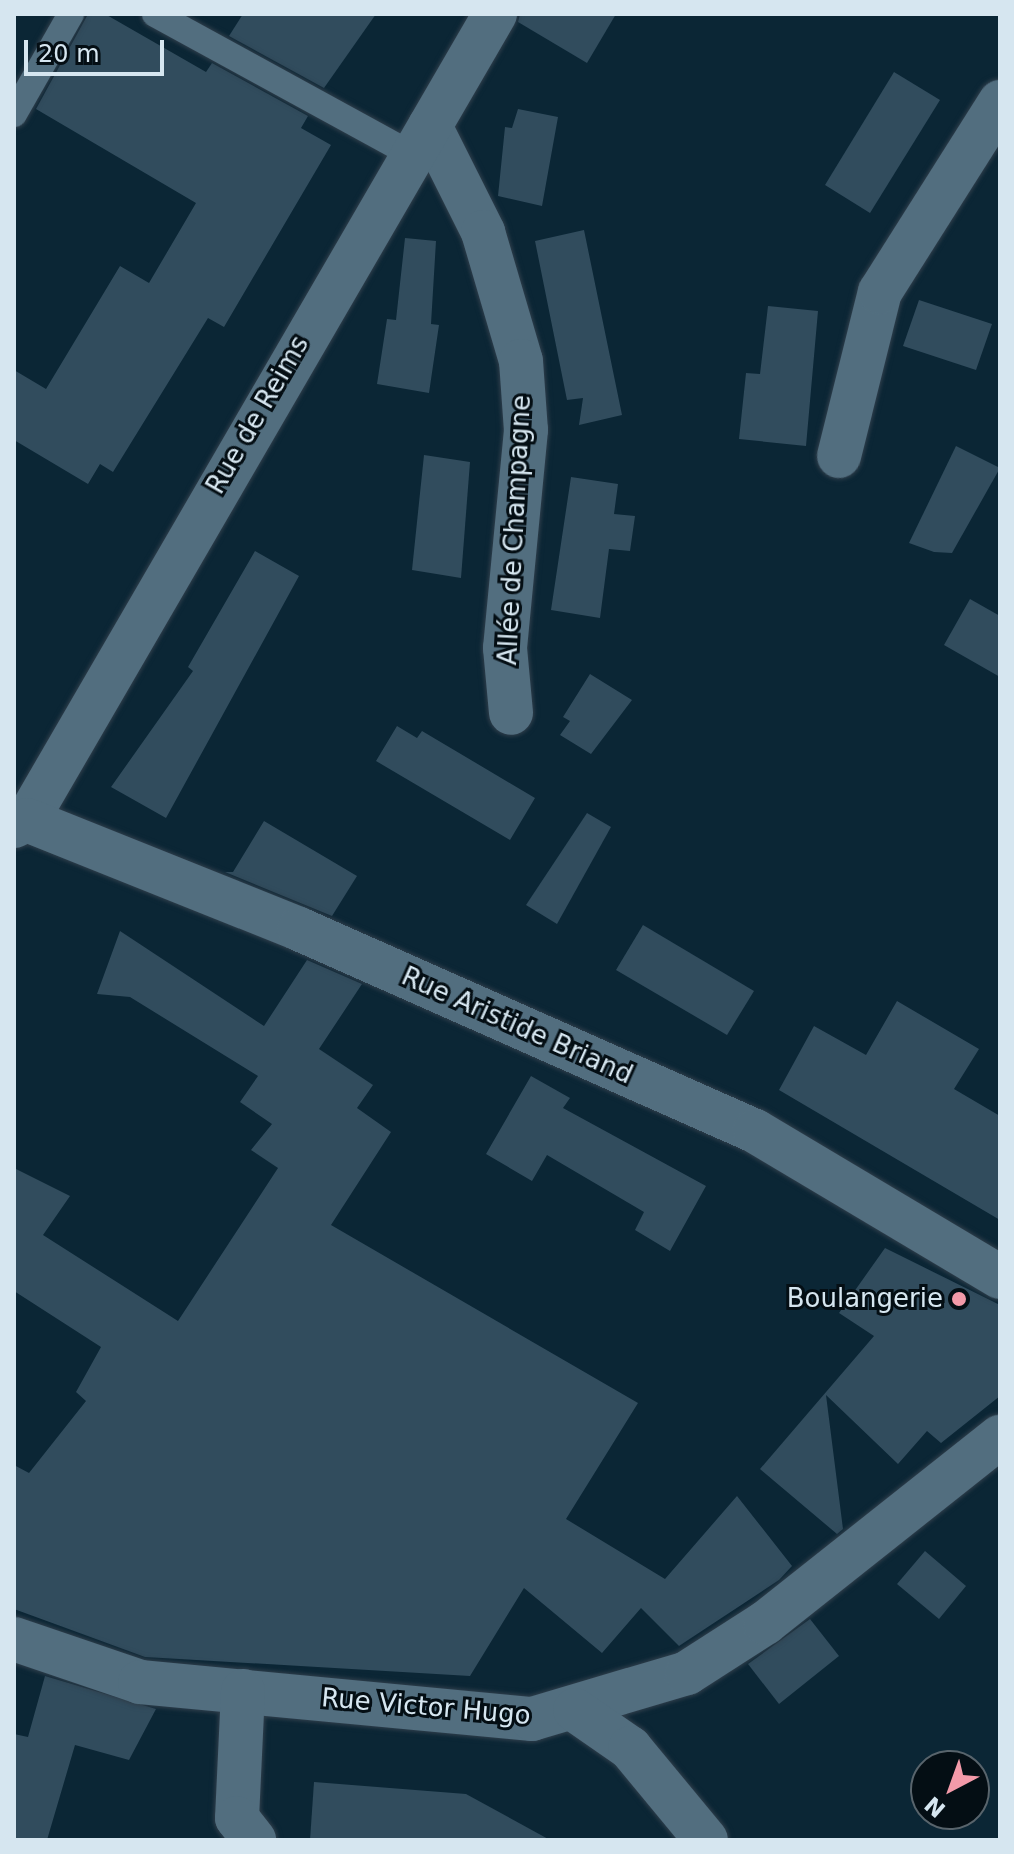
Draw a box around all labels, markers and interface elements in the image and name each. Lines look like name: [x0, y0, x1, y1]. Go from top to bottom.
scale bar: [28, 24, 168, 74]
text: 20 m: [38, 40, 100, 68]
street label: Rue de Reims: [200, 330, 316, 500]
street label: Allée de Champagne: [492, 394, 538, 666]
street label: Rue Aristide Briand: [397, 961, 637, 1091]
place label: Boulangerie: [787, 1283, 943, 1315]
marker: Boulangerie: [950, 1290, 968, 1308]
street label: Rue Victor Hugo: [320, 1682, 532, 1732]
north arrow: [910, 1750, 990, 1830]
text: N: [920, 1792, 950, 1822]

